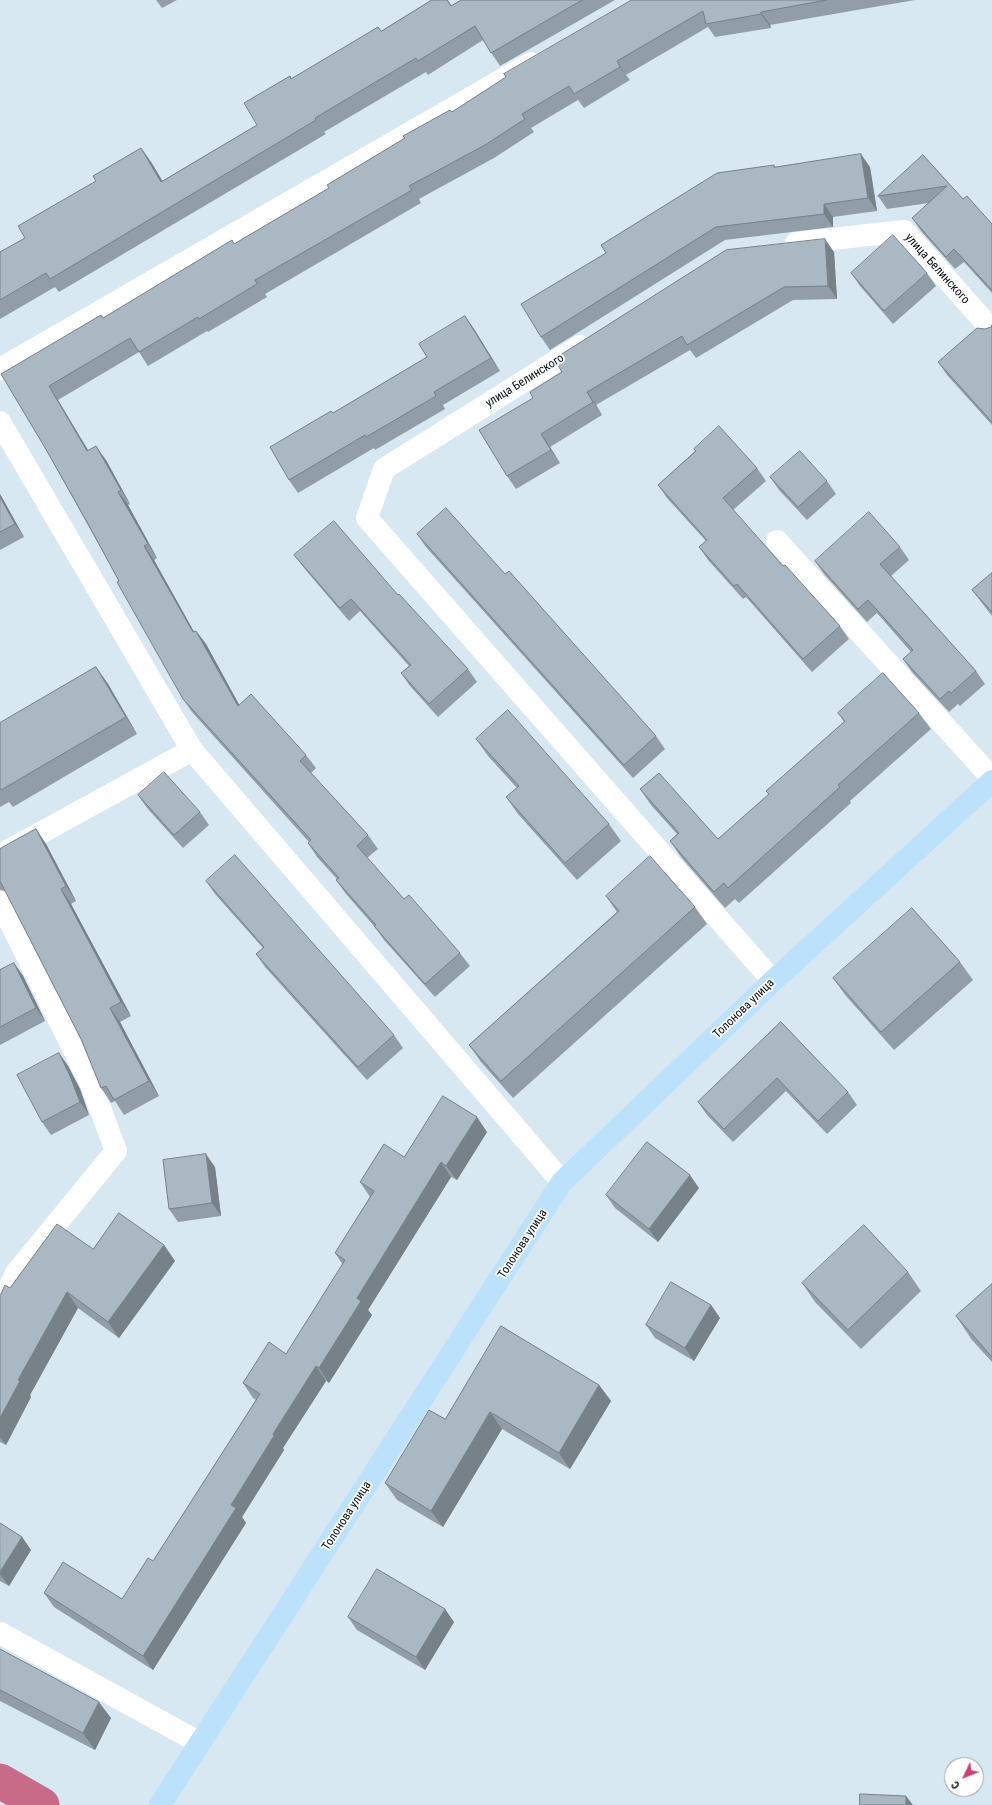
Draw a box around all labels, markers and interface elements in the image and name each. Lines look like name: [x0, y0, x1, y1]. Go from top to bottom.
street label: улица Белинского: [902, 231, 972, 307]
street label: улица Белинского: [483, 351, 567, 411]
street label: Толонова улица: [710, 976, 778, 1042]
street label: Толонова улица: [495, 1207, 551, 1281]
street label: Толонова улица: [319, 1479, 375, 1553]
north arrow: [944, 1757, 984, 1797]
text: С: [949, 1778, 962, 1792]

